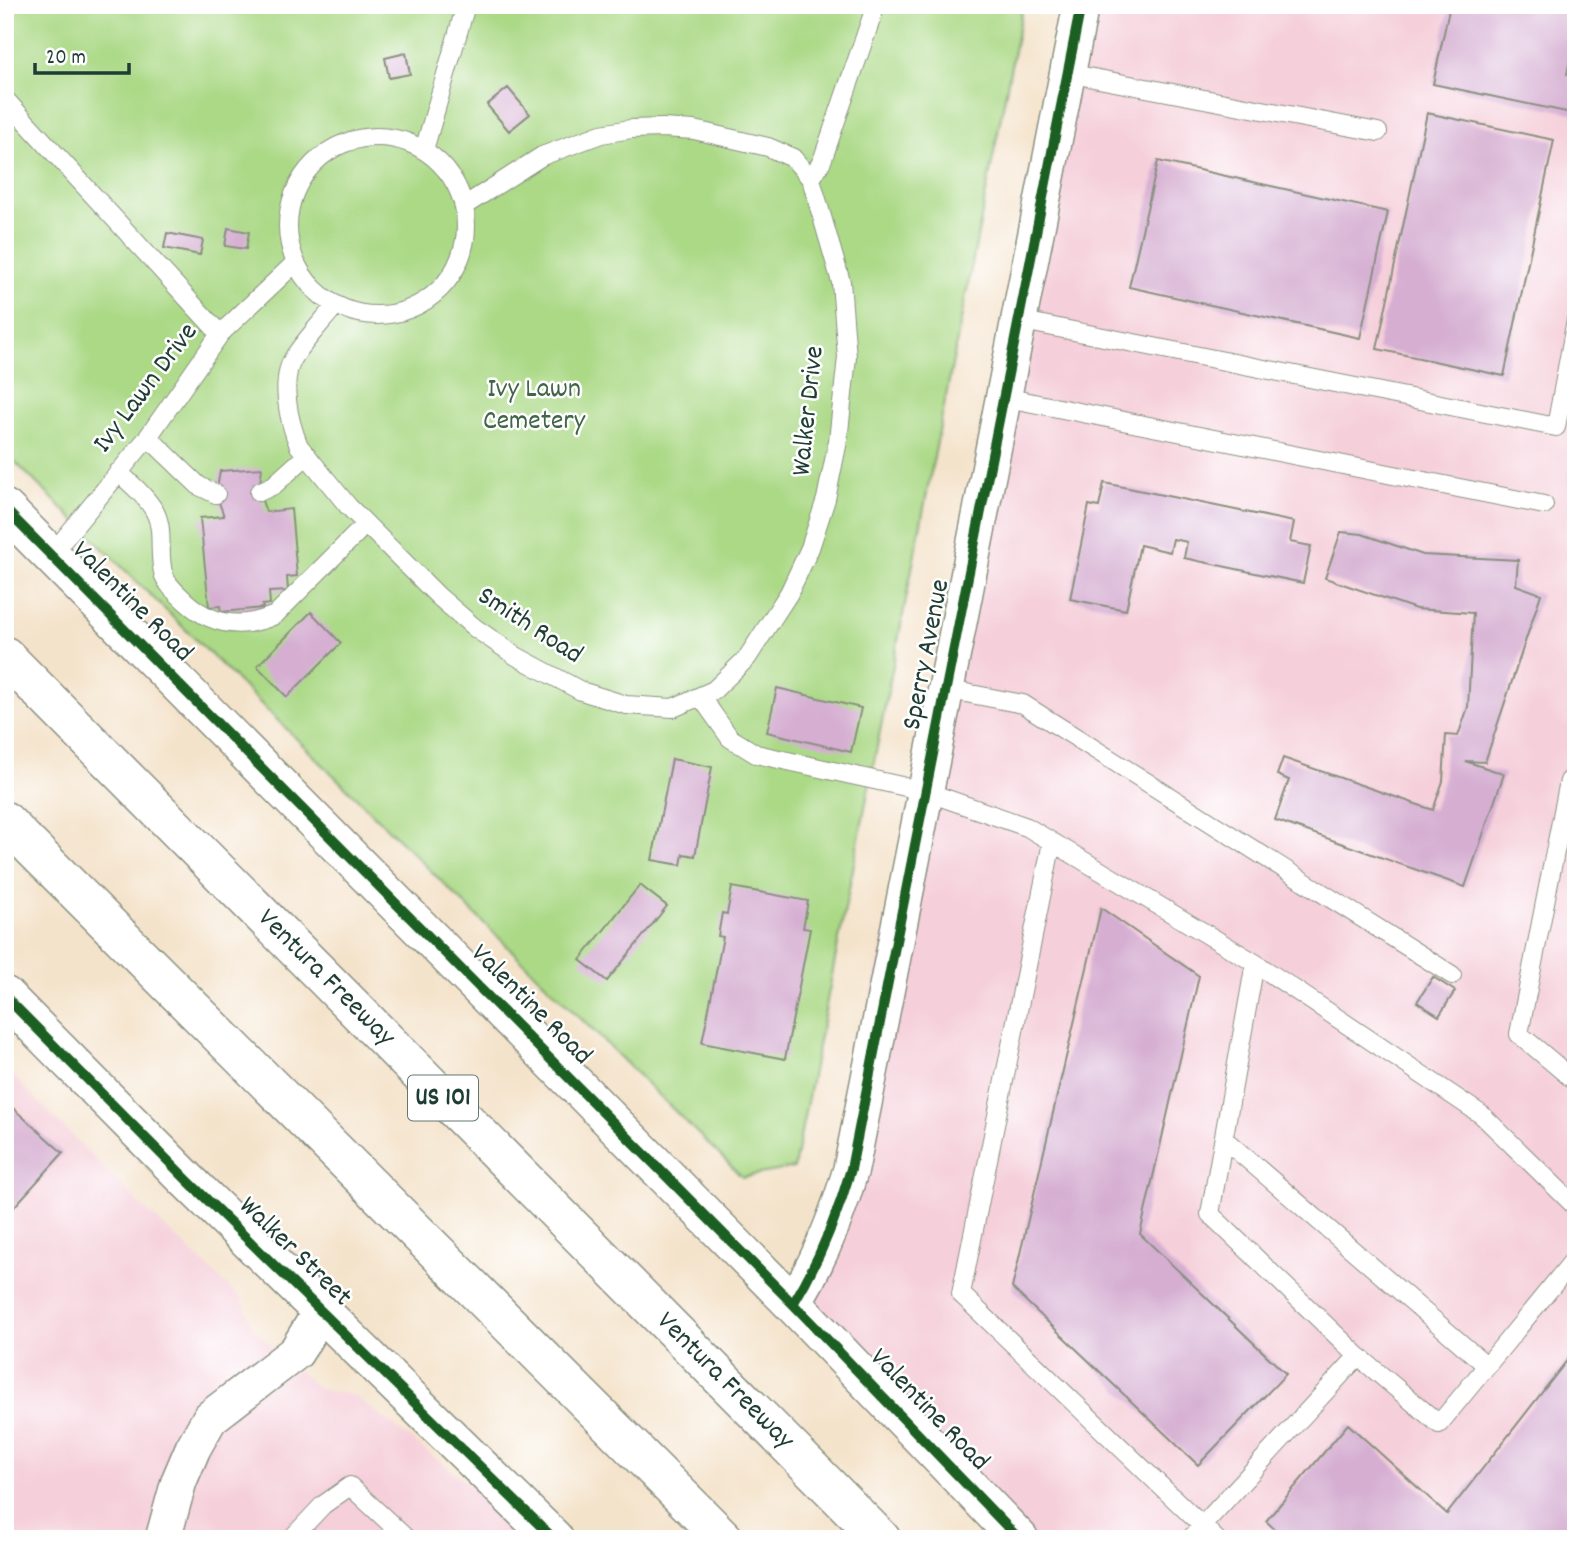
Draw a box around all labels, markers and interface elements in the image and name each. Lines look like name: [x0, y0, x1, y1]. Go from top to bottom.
scale bar: [35, 32, 130, 76]
text: 20 m: [46, 44, 86, 74]
street label: Ivy Lawn Drive: [85, 315, 209, 463]
street label: Walker Drive: [783, 344, 837, 478]
park label: Ivy Lawn Cemetery: [483, 371, 586, 443]
street label: Valentine Road: [61, 533, 201, 673]
street label: Sperry Avenue: [894, 576, 962, 734]
street label: Smith Road: [468, 578, 590, 676]
street label: Ventura Freeway: [247, 901, 404, 1058]
street label: Valentine Road: [460, 936, 600, 1076]
road number: US 101: [408, 1076, 478, 1120]
street label: Walker Street: [228, 1188, 360, 1318]
street label: Ventura Freeway: [646, 1304, 803, 1461]
street label: Valentine Road: [859, 1340, 997, 1482]

